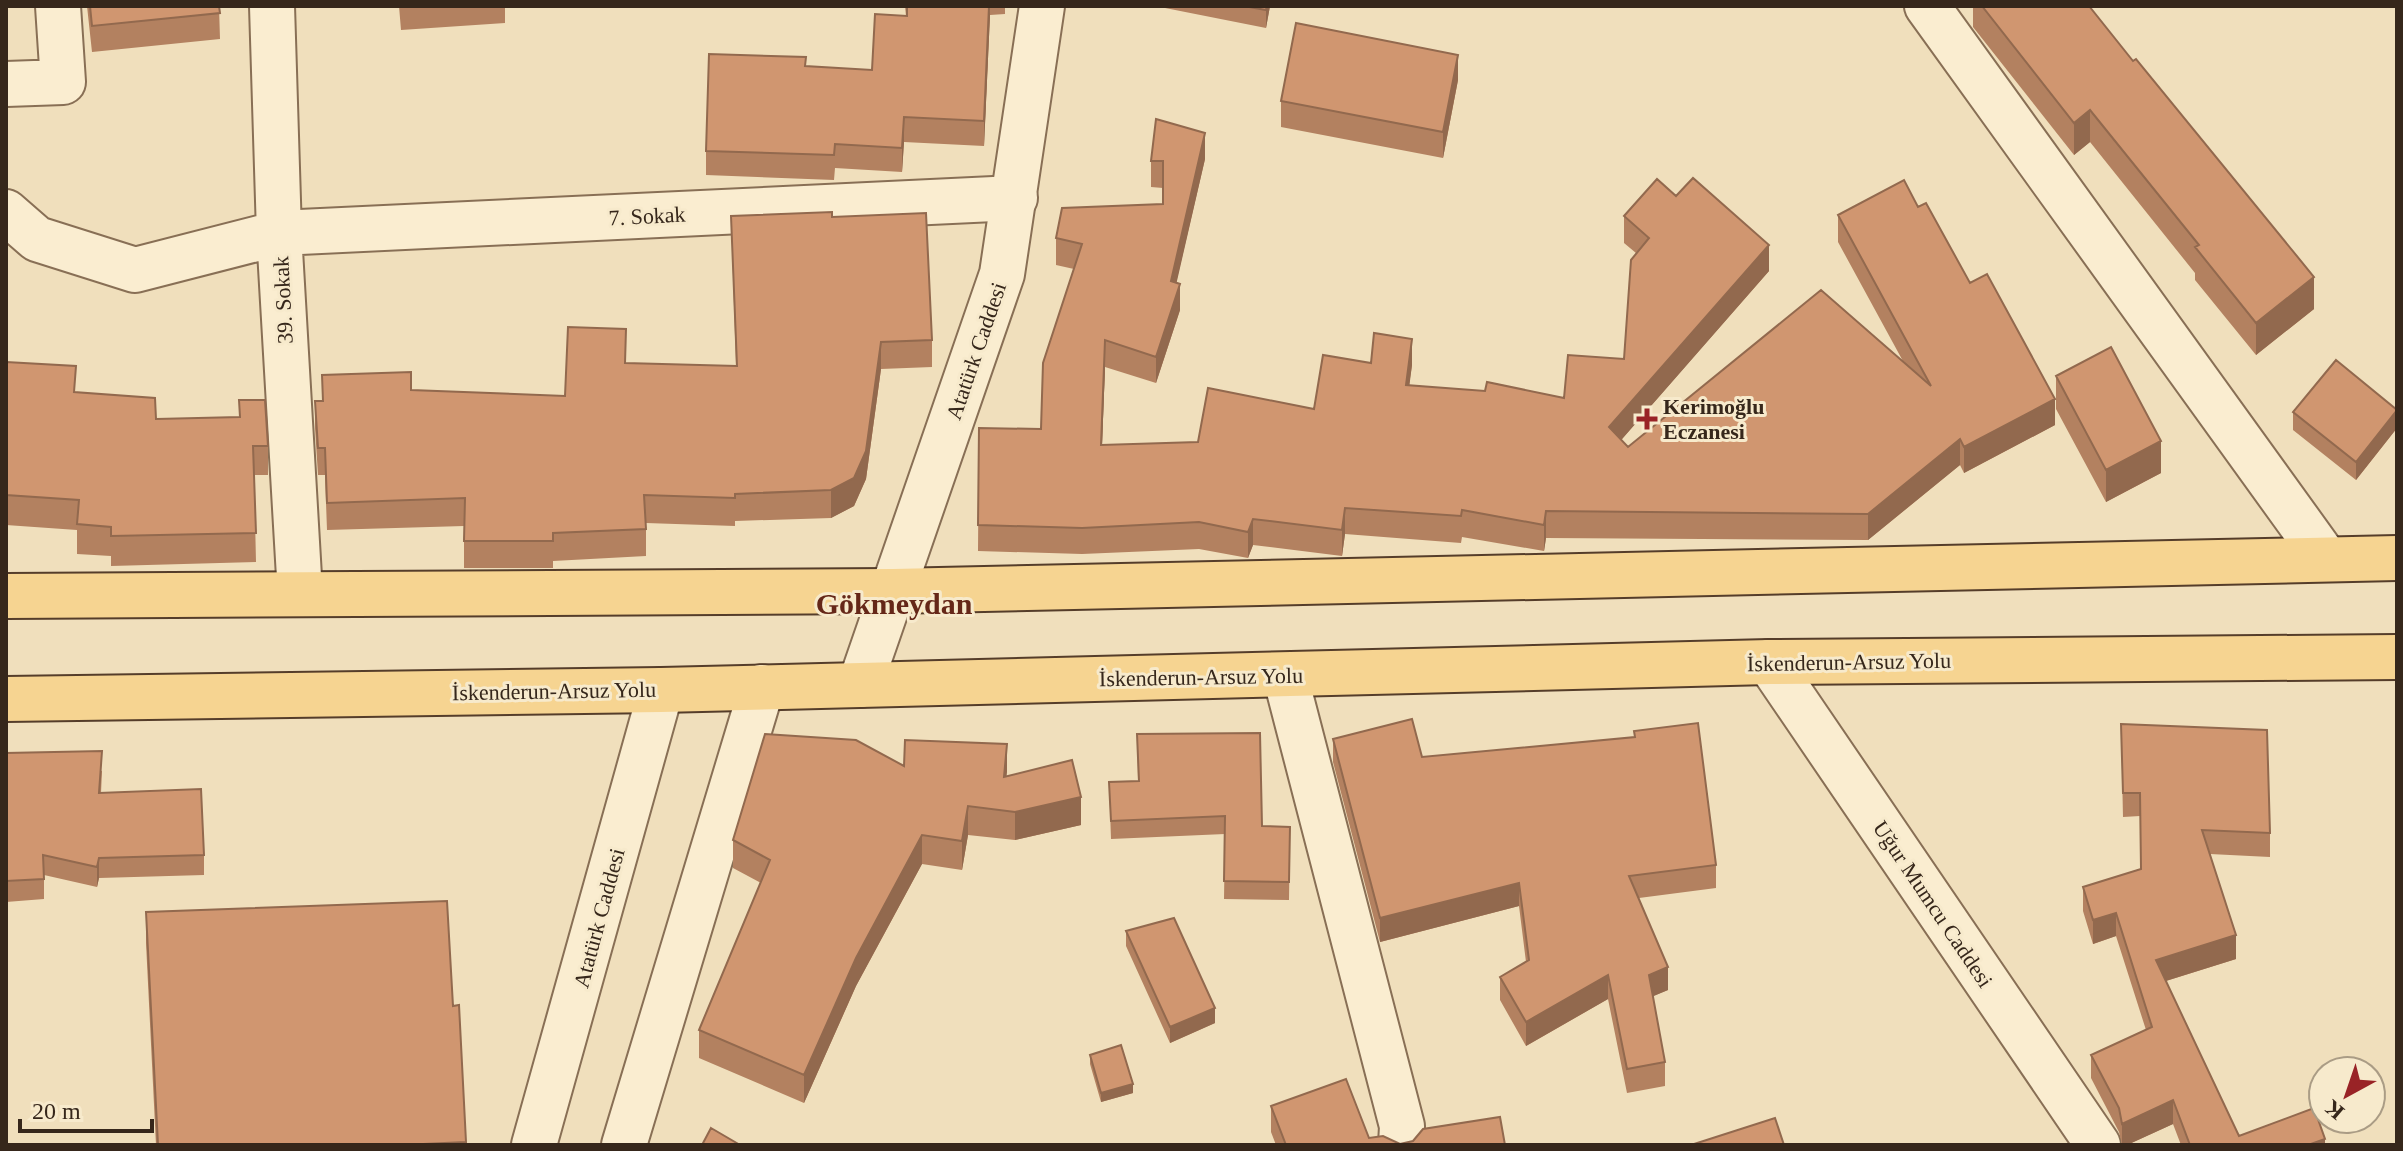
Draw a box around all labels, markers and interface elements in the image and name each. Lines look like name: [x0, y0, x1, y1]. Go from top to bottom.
street label: 7. Sokak: [608, 202, 686, 230]
street label: 39. Sokak: [268, 255, 298, 345]
street label: Atatürk Caddesi: [941, 279, 1011, 423]
place label: Kerimoğlu Eczanesi: [1663, 394, 1764, 444]
marker: Kerimoğlu Eczanesi: [1638, 410, 1656, 428]
district label: Gökmeydan: [816, 587, 973, 620]
street label: İskenderun-Arsuz Yolu: [1747, 648, 1951, 676]
street label: İskenderun-Arsuz Yolu: [1099, 663, 1303, 691]
street label: İskenderun-Arsuz Yolu: [452, 677, 656, 705]
street label: Uğur Mumcu Caddesi: [1868, 816, 1998, 992]
street label: Atatürk Caddesi: [568, 845, 630, 991]
north arrow: [2307, 1055, 2387, 1135]
scale bar: [20, 1083, 152, 1133]
text: K: [2320, 1095, 2349, 1125]
text: 20 m: [32, 1098, 81, 1124]

